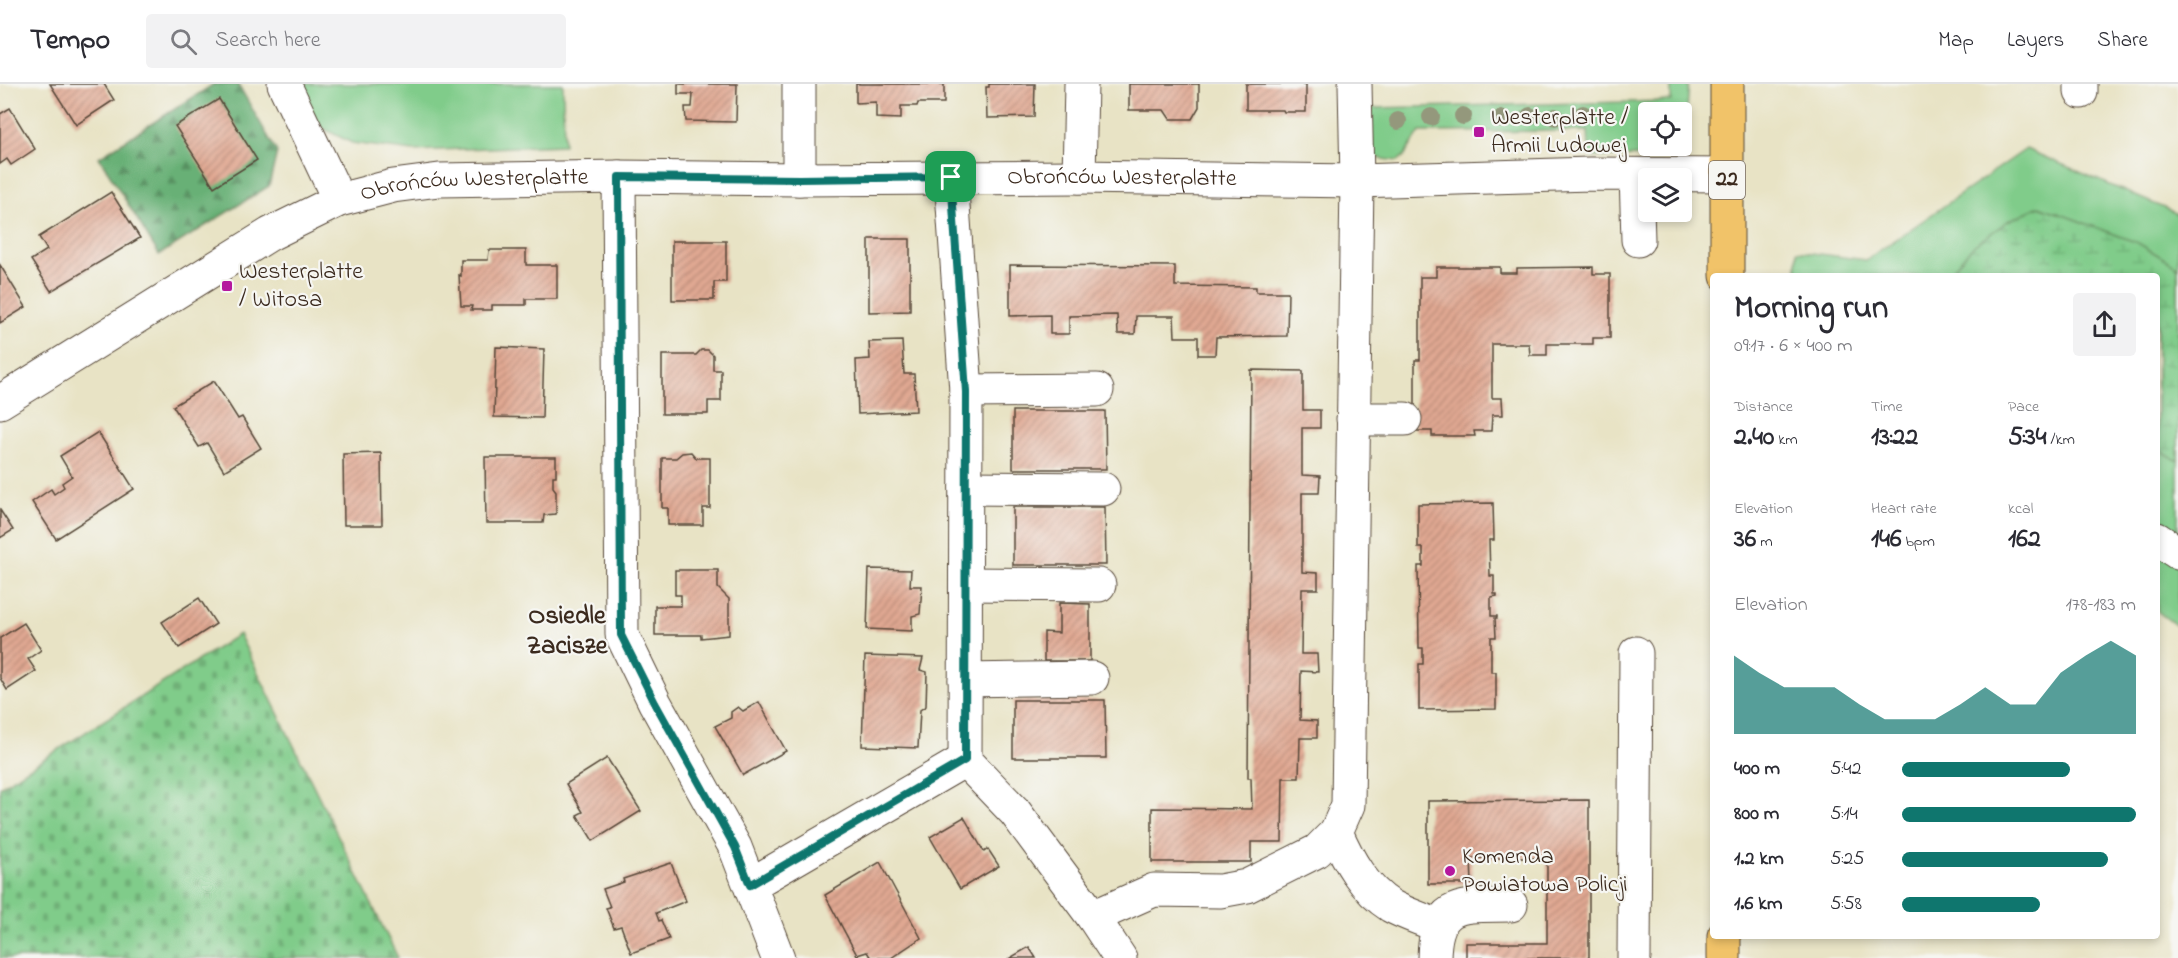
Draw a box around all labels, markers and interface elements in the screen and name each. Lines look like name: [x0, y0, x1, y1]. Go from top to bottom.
search box: [146, 14, 566, 68]
text: Tempo: [30, 21, 110, 62]
icon: search: [167, 25, 200, 58]
text: Search here: [215, 25, 321, 57]
text: Map: [1938, 26, 1974, 56]
text: Layers: [2007, 26, 2064, 56]
text: Share: [2097, 26, 2148, 56]
place label: Westerplatte / Armii Ludowej: [1491, 101, 1629, 164]
map controls: [1638, 102, 1692, 222]
button: locate: [1638, 102, 1692, 156]
marker: Westerplatte / Armii Ludowej: [1472, 125, 1486, 139]
pin: [925, 151, 976, 202]
street label: Obrońców Westerplatte: [1007, 159, 1237, 197]
street label: Obrońców Westerplatte: [356, 160, 589, 211]
icon: arrive: [934, 160, 967, 193]
road number: 22: [1709, 161, 1745, 199]
button: layers: [1638, 168, 1692, 222]
place label: Westerplatte / Witosa: [239, 255, 363, 318]
marker: Westerplatte / Witosa: [220, 279, 234, 293]
text: Morning run: [1734, 285, 1888, 333]
button: share: [2073, 293, 2136, 356]
text: 09:17 · 6 × 400 m: [1734, 332, 1853, 361]
text: Distance: [1734, 395, 1793, 419]
text: Time: [1871, 395, 1903, 419]
text: Pace: [2008, 395, 2039, 419]
text: 2.40: [1734, 419, 1774, 457]
text: 13:22: [1871, 419, 1918, 457]
text: 5:34: [2008, 419, 2047, 457]
text: km: [1774, 428, 1798, 452]
text: /km: [2047, 428, 2075, 452]
text: Elevation: [1734, 497, 1793, 521]
text: Heart rate: [1871, 497, 1937, 521]
text: kcal: [2008, 497, 2033, 521]
text: 36: [1734, 521, 1756, 559]
text: 146: [1871, 521, 1901, 559]
text: 162: [2008, 521, 2041, 559]
text: m: [1756, 530, 1773, 554]
text: bpm: [1901, 530, 1935, 554]
text: Elevation: [1734, 591, 1808, 620]
text: 178–183 m: [2066, 591, 2136, 620]
district label: Osiedle Zacisze: [527, 598, 609, 666]
text: 400 m: [1734, 755, 1780, 784]
text: 5:42: [1830, 755, 1861, 784]
text: 800 m: [1734, 800, 1779, 829]
text: 5:14: [1830, 800, 1858, 829]
place label: Komenda Powiatowa Policji: [1462, 840, 1628, 903]
text: 1.2 km: [1734, 845, 1784, 874]
text: 5:25: [1830, 845, 1865, 874]
marker: Komenda Powiatowa Policji: [1443, 864, 1457, 878]
text: 1.6 km: [1734, 890, 1783, 919]
text: 5:58: [1830, 890, 1862, 919]

